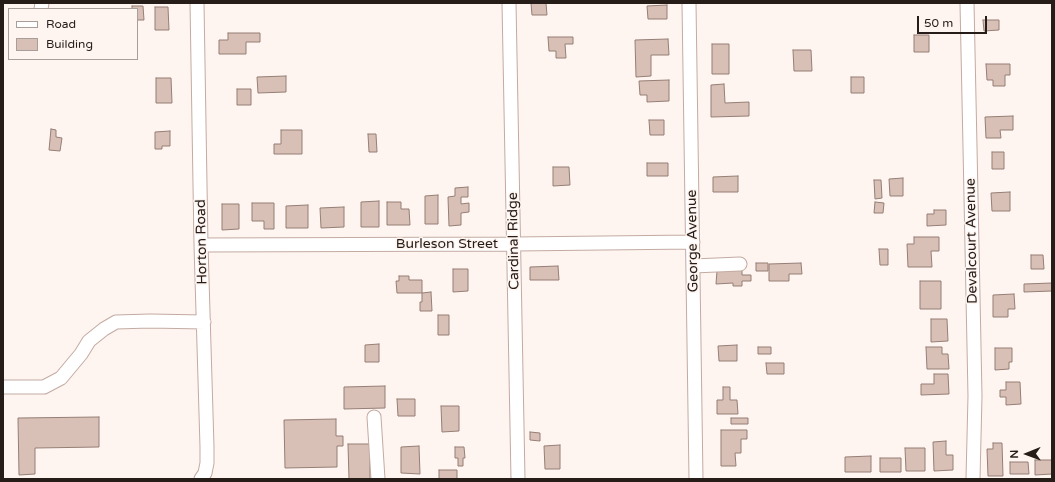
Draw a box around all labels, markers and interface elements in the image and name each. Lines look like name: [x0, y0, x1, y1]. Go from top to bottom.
legend: [8, 8, 138, 60]
scale bar: [919, 8, 989, 34]
text: 50 m: [924, 16, 953, 30]
text: Road: [46, 17, 76, 31]
text: Building: [46, 37, 93, 51]
street label: Devalcourt Avenue: [963, 178, 981, 304]
street label: George Avenue: [684, 190, 702, 292]
street label: Cardinal Ridge: [505, 192, 523, 290]
street label: Horton Road: [193, 199, 211, 285]
street label: Burleson Street: [396, 236, 498, 252]
north arrow: [1007, 434, 1047, 474]
text: N: [1008, 450, 1021, 459]

